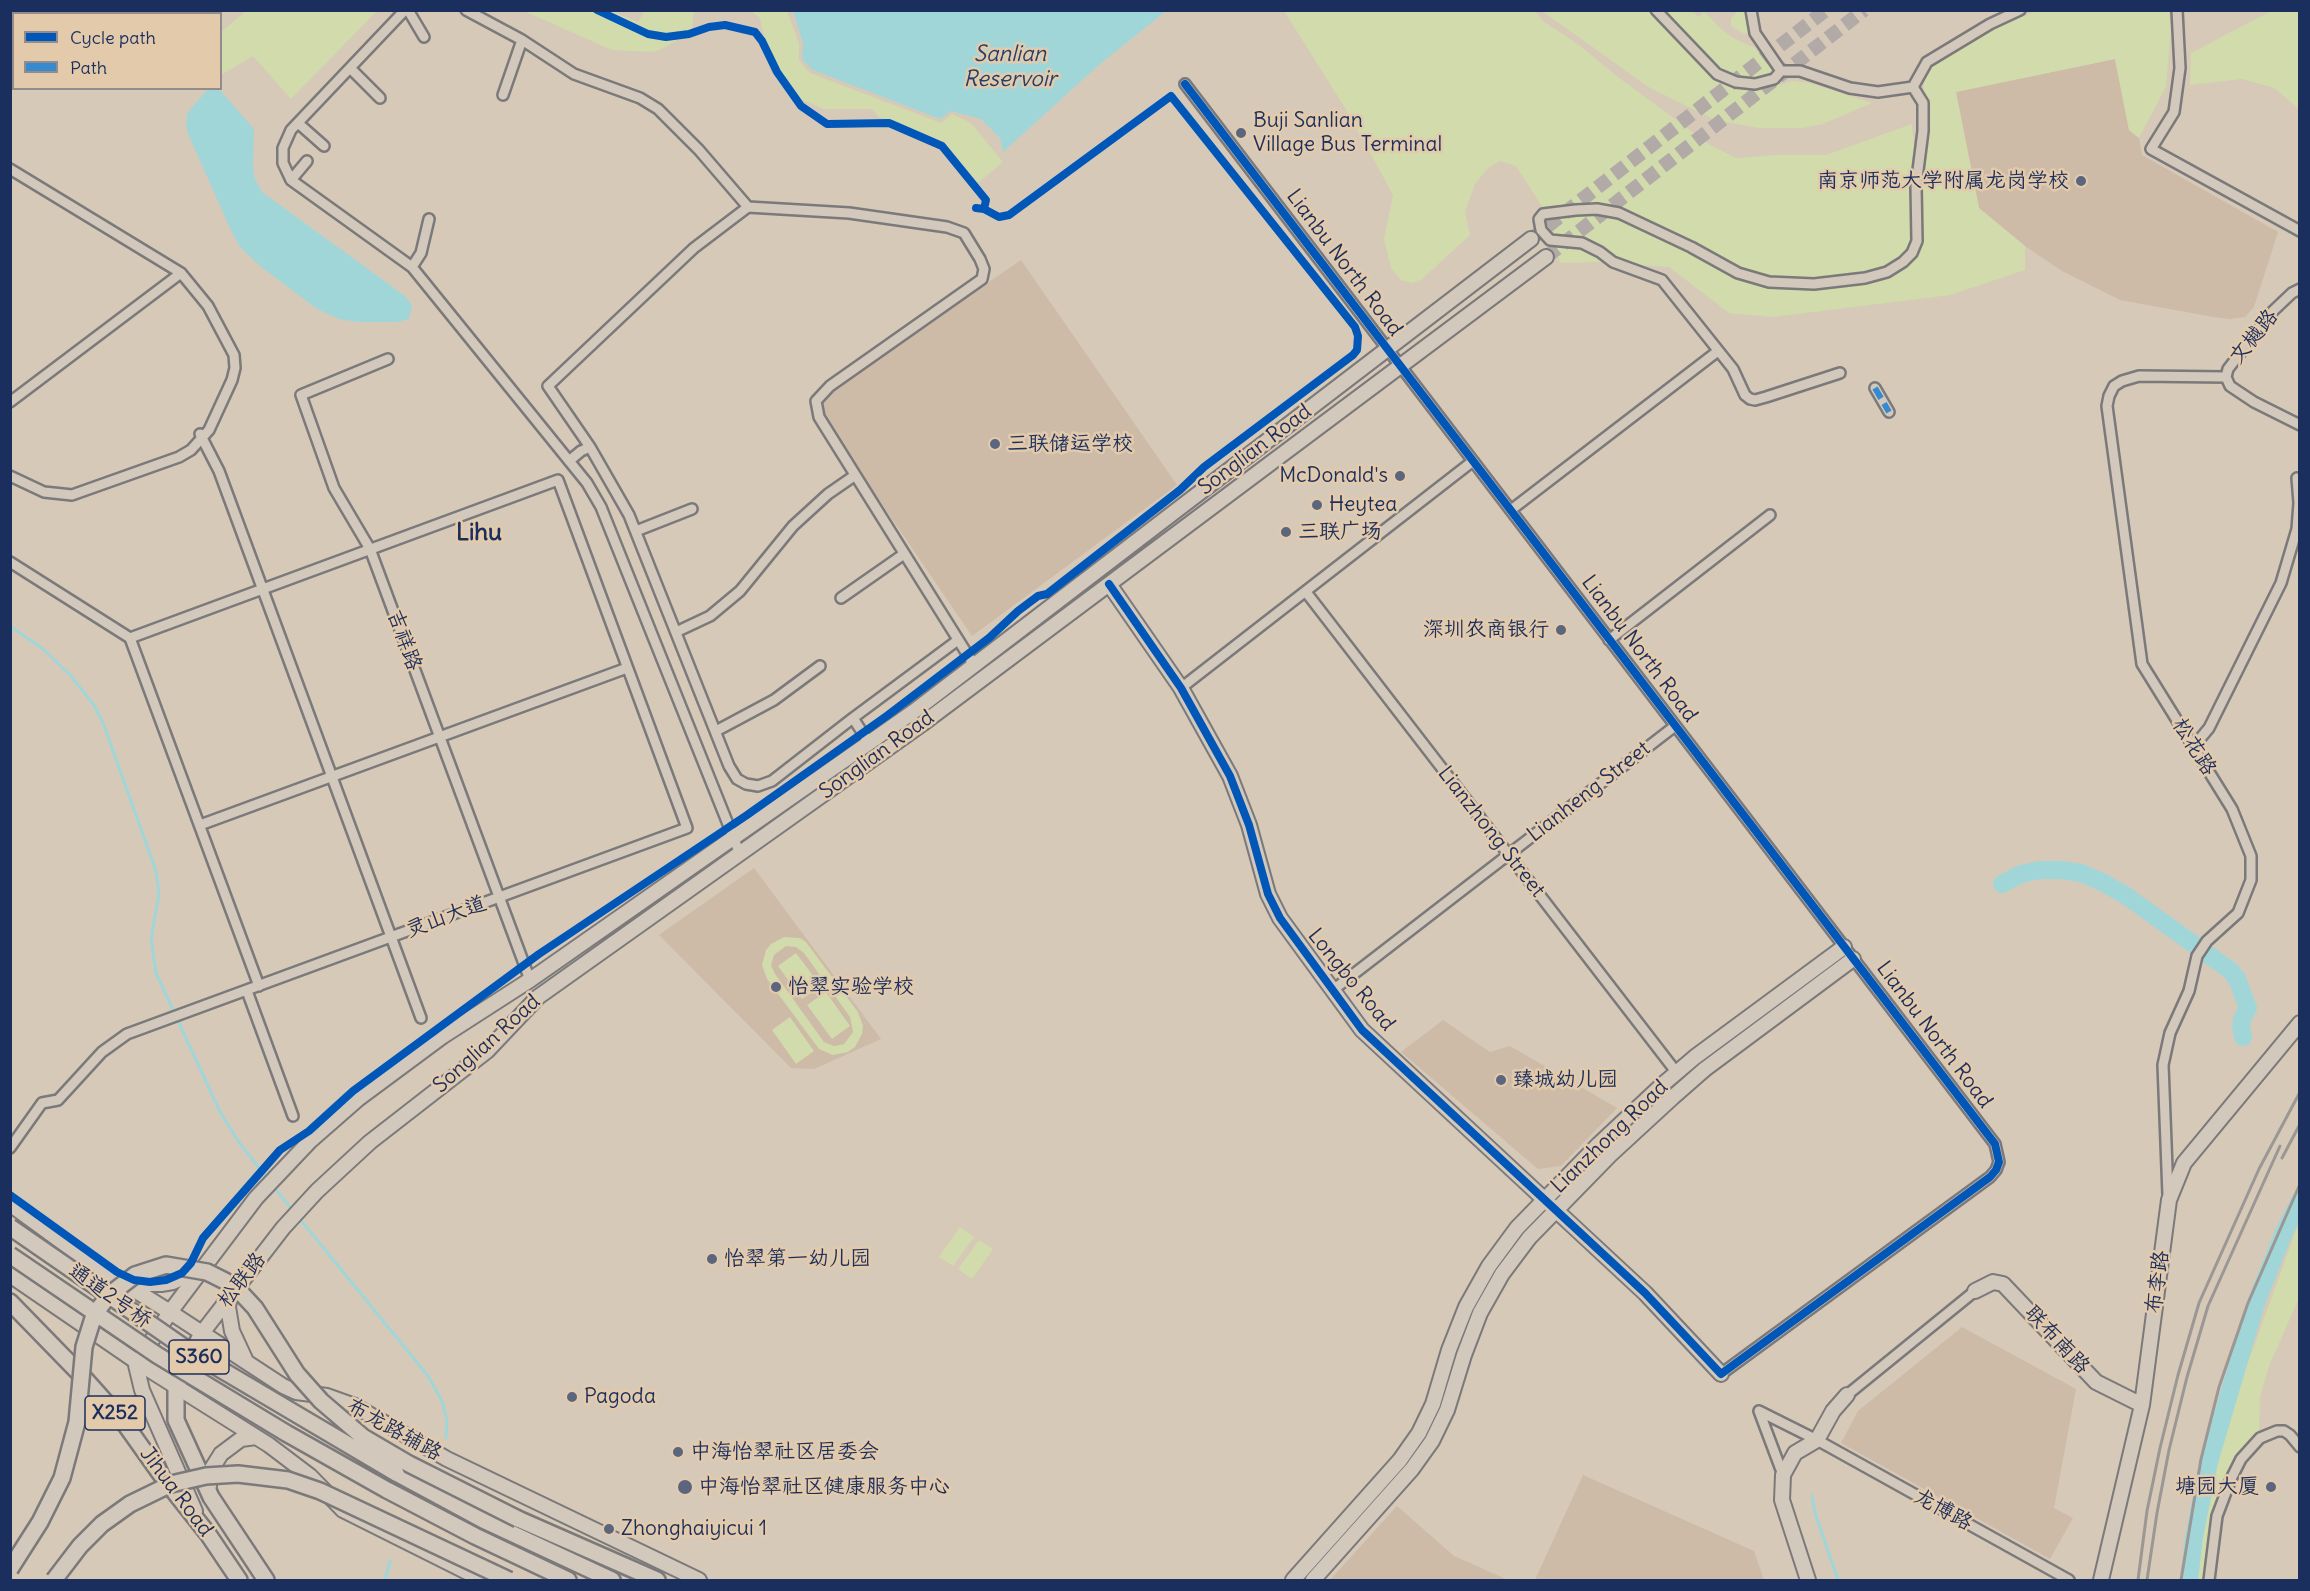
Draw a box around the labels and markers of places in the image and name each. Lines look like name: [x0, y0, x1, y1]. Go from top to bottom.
place label: Buji Sanlian Village Bus Terminal: [1253, 108, 1442, 158]
marker: Buji Sanlian Village Bus Terminal: [1234, 126, 1248, 140]
place label: 南京师范大学附属龙岗学校: [1817, 168, 2069, 194]
marker: 南京师范大学附属龙岗学校: [2074, 174, 2088, 188]
place label: 三联储运学校: [1007, 431, 1133, 457]
marker: 三联储运学校: [988, 437, 1002, 451]
place label: McDonald's: [1279, 463, 1388, 489]
marker: McDonald's: [1393, 469, 1407, 483]
place label: Heytea: [1329, 492, 1397, 518]
marker: Heytea: [1310, 498, 1324, 512]
place label: 三联广场: [1298, 519, 1382, 545]
marker: 三联广场: [1279, 525, 1293, 539]
place label: 深圳农商银行: [1423, 617, 1549, 643]
marker: 深圳农商银行: [1554, 623, 1568, 637]
place label: 怡翠实验学校: [788, 974, 914, 1000]
marker: 怡翠实验学校: [769, 980, 783, 994]
place label: 臻城幼儿园: [1513, 1067, 1618, 1093]
marker: 臻城幼儿园: [1494, 1073, 1508, 1087]
place label: 怡翠第一幼儿园: [724, 1246, 871, 1272]
marker: 怡翠第一幼儿园: [705, 1252, 719, 1266]
place label: Pagoda: [584, 1384, 656, 1410]
marker: Pagoda: [565, 1390, 579, 1404]
place label: 中海怡翠社区居委会: [690, 1439, 879, 1465]
marker: 中海怡翠社区居委会: [671, 1445, 685, 1459]
place label: 中海怡翠社区健康服务中心: [698, 1474, 950, 1500]
place label: 塘园大厦: [2175, 1474, 2259, 1500]
marker: 中海怡翠社区健康服务中心: [676, 1478, 694, 1496]
marker: 塘园大厦: [2264, 1480, 2278, 1494]
place label: Zhonghaiyicui 1: [621, 1516, 767, 1542]
marker: Zhonghaiyicui 1: [602, 1522, 616, 1536]

